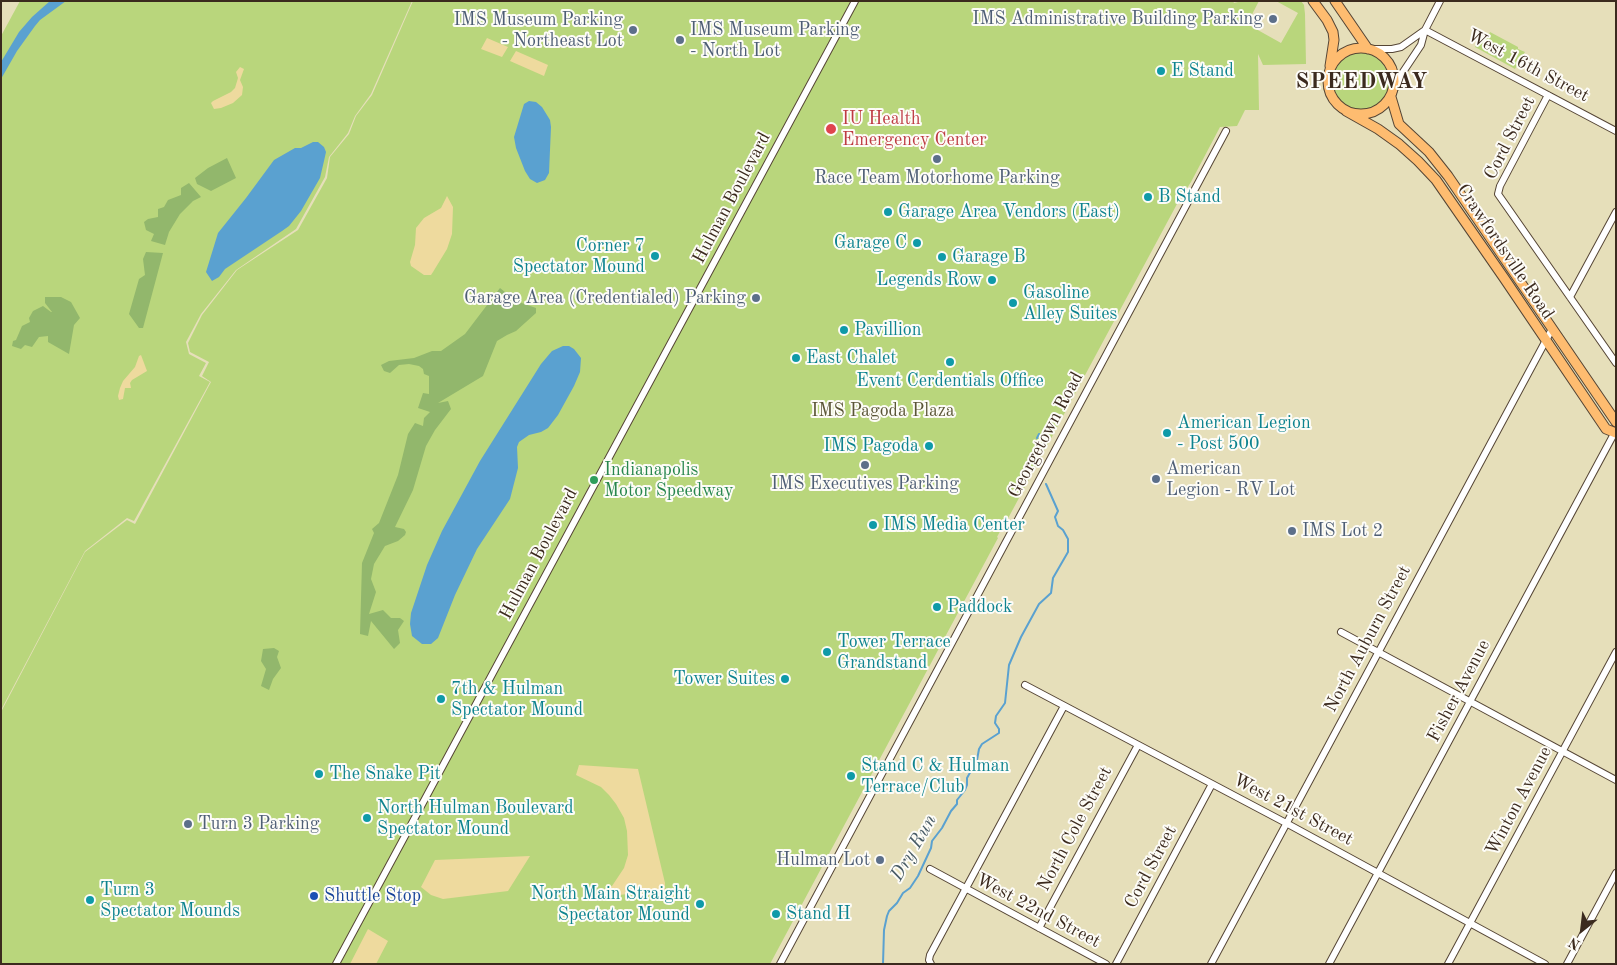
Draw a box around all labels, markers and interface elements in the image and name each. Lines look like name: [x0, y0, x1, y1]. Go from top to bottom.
place label: IMS Administrative Building Parking: [972, 8, 1263, 30]
place label: IMS Museum Parking - Northeast Lot: [454, 9, 623, 52]
marker: IMS Administrative Building Parking: [1267, 13, 1279, 25]
place label: IMS Museum Parking - North Lot: [690, 19, 859, 62]
marker: IMS Museum Parking - Northeast Lot: [627, 24, 639, 36]
street label: West 16th Street: [1463, 25, 1593, 107]
marker: IMS Museum Parking - North Lot: [674, 34, 686, 46]
place label: E Stand: [1171, 60, 1234, 82]
marker: E Stand: [1155, 65, 1167, 77]
district label: SPEEDWAY: [1294, 69, 1430, 95]
street label: Cord Street: [1480, 93, 1540, 183]
place label: IU Health Emergency Center: [842, 108, 987, 150]
marker: IU Health Emergency Center: [824, 122, 838, 136]
street label: Hulman Boulevard: [688, 129, 776, 267]
marker: Race Team Motorhome Parking: [931, 153, 943, 165]
place label: Race Team Motorhome Parking: [814, 167, 1060, 189]
street label: Crawfordsville Road: [1452, 180, 1558, 324]
place label: B Stand: [1158, 186, 1221, 208]
marker: B Stand: [1142, 191, 1154, 203]
place label: Garage Area Vendors (East): [898, 201, 1120, 223]
marker: Garage Area Vendors (East): [882, 206, 894, 218]
place label: Garage C: [834, 232, 907, 254]
place label: Corner 7 Spectator Mound: [513, 235, 645, 278]
marker: Garage C: [911, 237, 923, 249]
place label: Garage B: [952, 246, 1026, 268]
marker: Corner 7 Spectator Mound: [649, 250, 661, 262]
marker: Garage B: [936, 251, 948, 263]
place label: Legends Row: [876, 269, 982, 291]
marker: Legends Row: [986, 274, 998, 286]
place label: Gasoline Alley Suites: [1023, 282, 1117, 324]
place label: Garage Area (Credentialed) Parking: [464, 287, 746, 309]
marker: Garage Area (Credentialed) Parking: [750, 292, 762, 304]
marker: Gasoline Alley Suites: [1007, 297, 1019, 309]
place label: Pavillion: [854, 319, 921, 341]
marker: Pavillion: [838, 324, 850, 336]
place label: East Chalet: [806, 347, 897, 369]
marker: East Chalet: [790, 352, 802, 364]
marker: Event Cerdentials Office: [944, 356, 956, 368]
street label: Georgetown Road: [1004, 368, 1088, 502]
place label: Event Cerdentials Office: [856, 370, 1044, 392]
park label: IMS Pagoda Plaza: [811, 400, 955, 422]
place label: American Legion - Post 500: [1177, 412, 1311, 454]
marker: American Legion - Post 500: [1161, 427, 1173, 439]
place label: IMS Pagoda: [823, 435, 919, 457]
marker: IMS Pagoda: [923, 440, 935, 452]
place label: American Legion - RV Lot: [1166, 458, 1295, 500]
place label: Indianapolis Motor Speedway: [604, 459, 734, 502]
marker: IMS Executives Parking: [859, 459, 871, 471]
place label: IMS Executives Parking: [771, 473, 959, 495]
marker: American Legion - RV Lot: [1150, 473, 1162, 485]
marker: Indianapolis Motor Speedway: [588, 474, 600, 486]
street label: Hulman Boulevard: [495, 485, 583, 623]
place label: IMS Media Center: [883, 514, 1025, 536]
marker: IMS Media Center: [867, 519, 879, 531]
place label: IMS Lot 2: [1302, 520, 1383, 542]
marker: IMS Lot 2: [1286, 525, 1298, 537]
street label: North Auburn Street: [1320, 562, 1416, 716]
place label: Paddock: [947, 596, 1012, 618]
marker: Paddock: [931, 601, 943, 613]
place label: Tower Terrace Grandstand: [837, 631, 951, 674]
street label: Fisher Avenue: [1423, 636, 1495, 746]
marker: Tower Terrace Grandstand: [821, 646, 833, 658]
place label: Tower Suites: [673, 668, 775, 690]
marker: Tower Suites: [779, 673, 791, 685]
place label: 7th & Hulman Spectator Mound: [451, 678, 583, 721]
marker: 7th & Hulman Spectator Mound: [435, 693, 447, 705]
street label: Winton Avenue: [1481, 743, 1557, 859]
place label: Stand C & Hulman Terrace/Club: [861, 755, 1009, 798]
place label: The Snake Pit: [329, 763, 441, 785]
street label: North Cole Street: [1033, 763, 1117, 895]
marker: The Snake Pit: [313, 768, 325, 780]
street label: West 21st Street: [1229, 769, 1357, 851]
marker: Stand C & Hulman Terrace/Club: [845, 770, 857, 782]
place label: North Hulman Boulevard Spectator Mound: [377, 797, 574, 840]
water label: Dry Run: [886, 811, 942, 885]
marker: North Hulman Boulevard Spectator Mound: [361, 812, 373, 824]
place label: Turn 3 Parking: [198, 813, 319, 835]
marker: Turn 3 Parking: [182, 818, 194, 830]
street label: Cord Street: [1120, 822, 1182, 912]
place label: Hulman Lot: [776, 849, 870, 871]
marker: Hulman Lot: [874, 854, 886, 866]
street label: West 22nd Street: [972, 869, 1104, 953]
place label: Turn 3 Spectator Mounds: [100, 879, 240, 922]
place label: North Main Straight Spectator Mound: [531, 883, 690, 926]
place label: Shuttle Stop: [324, 885, 421, 907]
marker: Shuttle Stop: [308, 890, 320, 902]
marker: Turn 3 Spectator Mounds: [84, 894, 96, 906]
marker: North Main Straight Spectator Mound: [694, 898, 706, 910]
place label: Stand H: [786, 903, 851, 925]
north arrow: [1557, 905, 1607, 955]
marker: Stand H: [770, 908, 782, 920]
text: N: [1567, 934, 1583, 952]

